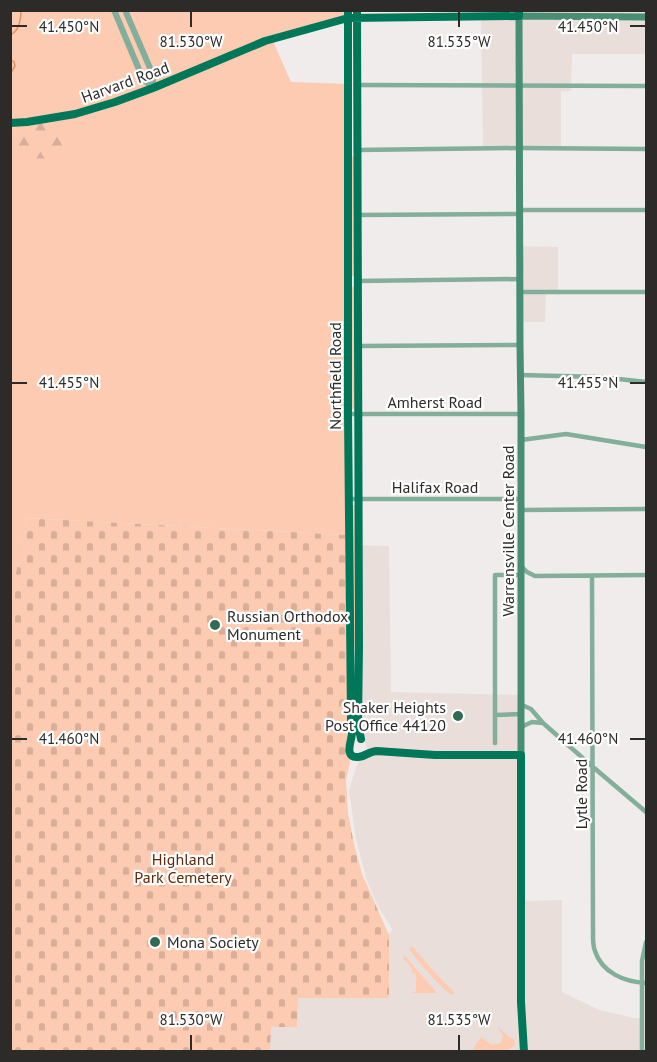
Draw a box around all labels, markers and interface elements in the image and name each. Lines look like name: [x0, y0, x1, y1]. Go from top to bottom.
text: 41.450°N: [39, 17, 99, 36]
text: 41.450°N: [558, 17, 618, 36]
text: 81.530°W: [160, 32, 223, 51]
text: 81.535°W: [428, 32, 491, 51]
street label: Harvard Road: [78, 57, 172, 107]
street label: Northfield Road: [325, 322, 345, 430]
text: 41.455°N: [39, 373, 99, 392]
text: 41.455°N: [558, 373, 618, 392]
street label: Amherst Road: [388, 392, 482, 412]
street label: Warrensville Center Road: [498, 445, 518, 617]
street label: Halifax Road: [392, 477, 478, 497]
place label: Russian Orthodox Monument: [227, 606, 348, 644]
marker: Russian Orthodox Monument: [208, 618, 222, 632]
place label: Shaker Heights Post Office 44120: [325, 697, 446, 735]
marker: Shaker Heights Post Office 44120: [451, 709, 465, 723]
text: 41.460°N: [39, 729, 99, 748]
text: 41.460°N: [558, 729, 618, 748]
street label: Lytle Road: [571, 759, 591, 829]
park label: Highland Park Cemetery: [134, 849, 232, 887]
place label: Mona Society: [167, 932, 259, 952]
marker: Mona Society: [148, 935, 162, 949]
text: 81.530°W: [160, 1010, 223, 1029]
text: 81.535°W: [428, 1010, 491, 1029]

